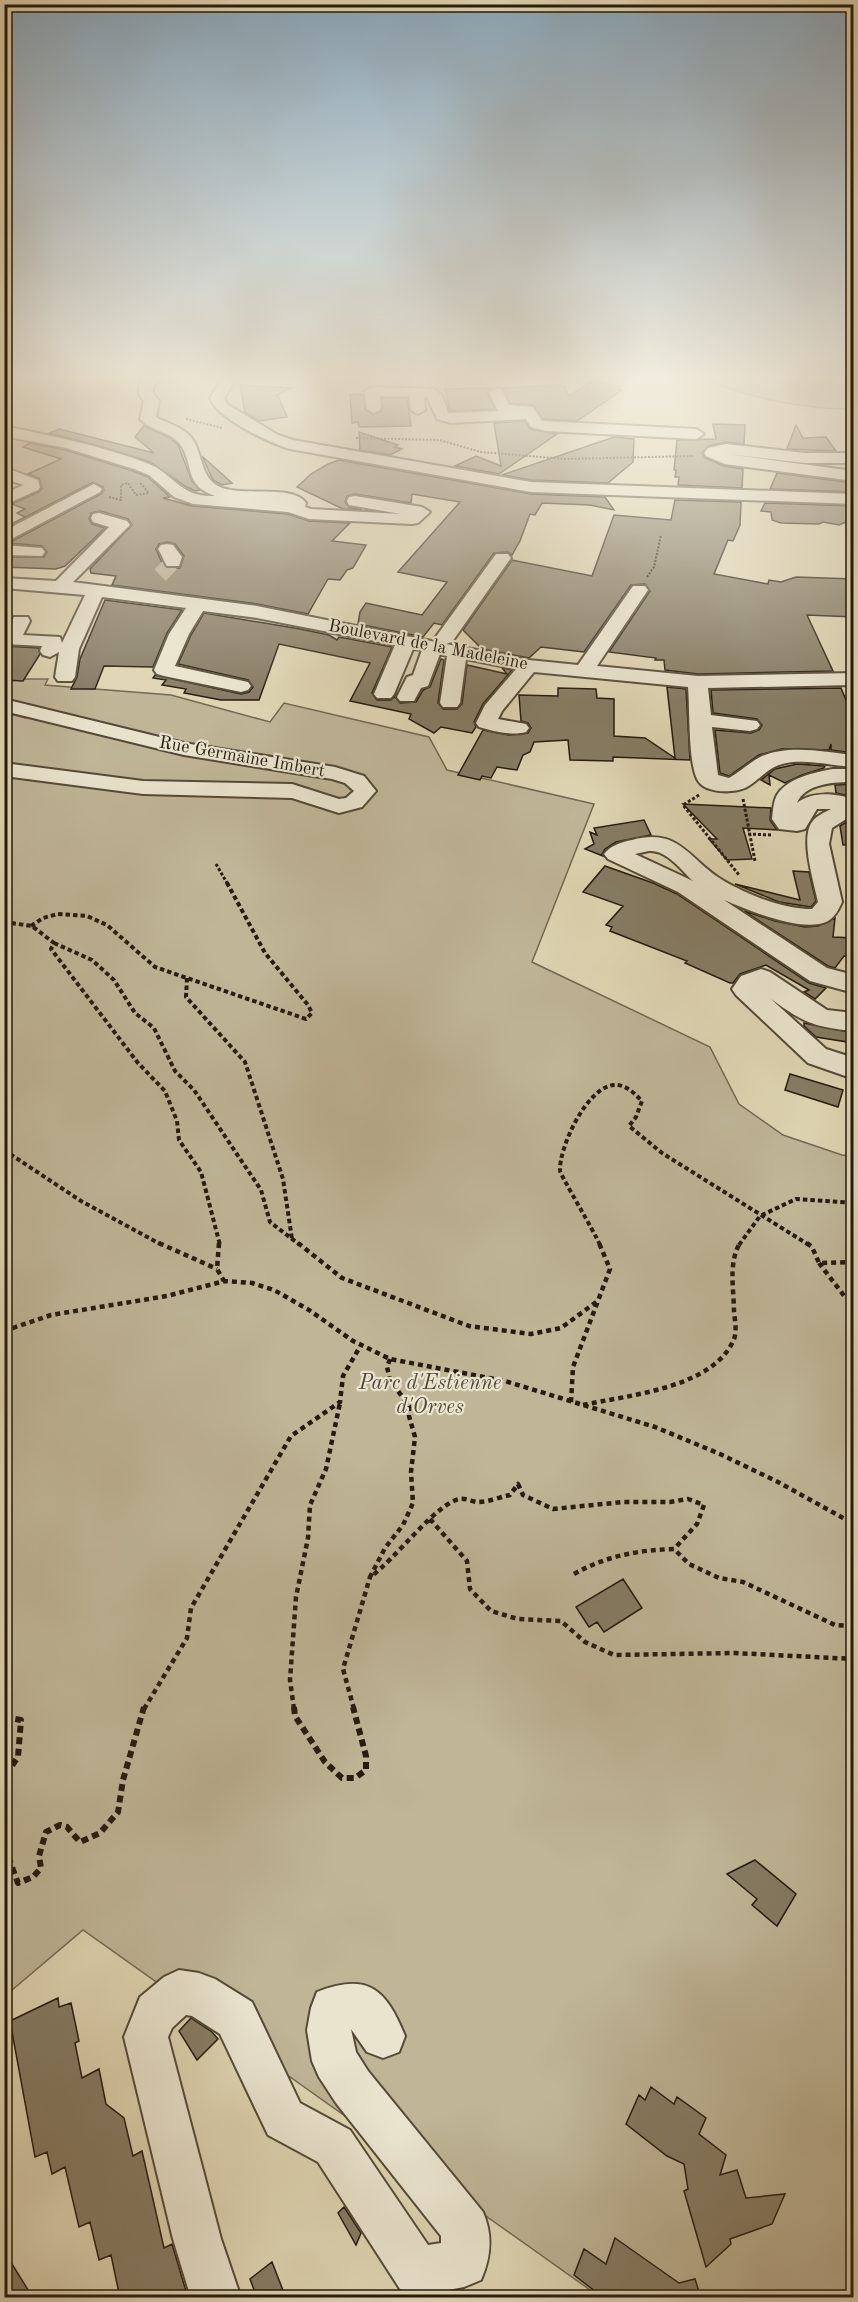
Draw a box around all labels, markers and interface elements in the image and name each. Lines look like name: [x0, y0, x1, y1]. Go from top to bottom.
street label: Boulevard de la Madeleine: [327, 617, 529, 673]
street label: Rue Germaine Imbert: [158, 734, 326, 780]
park label: Parc d'Estienne d'Orves: [358, 1373, 501, 1418]

